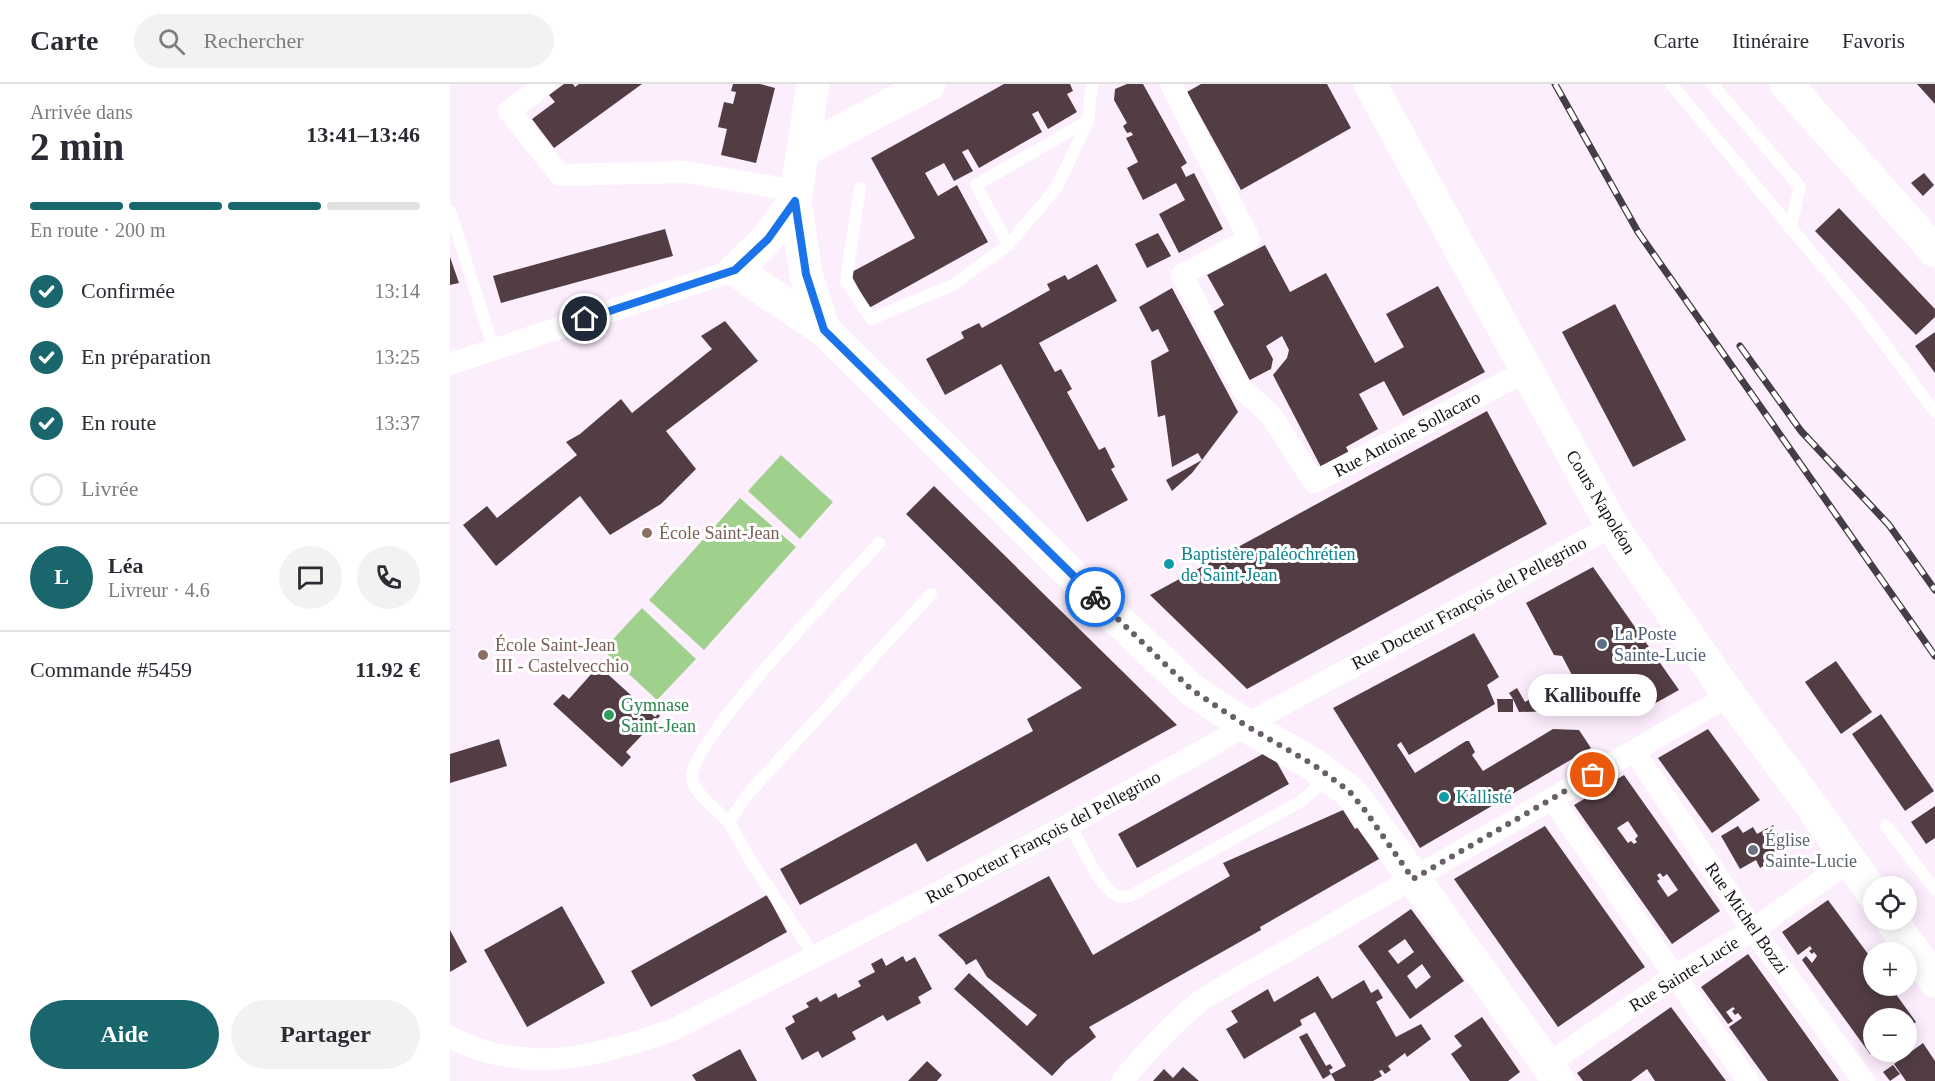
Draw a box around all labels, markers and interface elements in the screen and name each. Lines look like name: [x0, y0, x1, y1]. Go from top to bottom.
search box: [134, 14, 554, 68]
text: Carte: [30, 25, 98, 56]
icon: search: [155, 25, 188, 58]
text: Rechercher: [203, 28, 304, 53]
text: Carte: [1654, 29, 1699, 53]
text: Itinéraire: [1732, 29, 1809, 53]
text: Favoris: [1842, 29, 1905, 53]
text: Arrivée dans: [30, 101, 133, 123]
text: 13:41–13:46: [306, 122, 420, 147]
text: 2 min: [30, 125, 124, 168]
text: En route · 200 m: [30, 219, 166, 241]
icon: check: [30, 275, 63, 308]
text: Confirmée: [81, 278, 175, 303]
text: 13:14: [374, 280, 420, 302]
pin: [559, 293, 610, 344]
icon: home: [568, 302, 601, 335]
icon: check: [30, 341, 63, 374]
text: En préparation: [81, 344, 211, 369]
text: 13:25: [374, 346, 420, 368]
street label: Rue Antoine Sollacaro: [1330, 387, 1484, 481]
icon: check: [30, 407, 63, 440]
text: En route: [81, 410, 156, 435]
text: 13:37: [374, 412, 420, 434]
street label: Cours Napoléon: [1562, 446, 1640, 558]
text: Livrée: [81, 476, 138, 501]
place label: École Saint-Jean: [659, 522, 779, 543]
marker: École Saint-Jean: [640, 526, 654, 540]
street label: Rue Docteur François del Pellegrino: [1348, 532, 1590, 674]
place label: Baptistère paléochrétien de Saint-Jean: [1181, 544, 1355, 585]
button: chat: [279, 546, 342, 609]
button: phone: [357, 546, 420, 609]
text: Léa: [108, 553, 143, 578]
marker: Baptistère paléochrétien de Saint-Jean: [1162, 557, 1176, 571]
text: L: [54, 564, 69, 589]
courier: [1065, 567, 1125, 627]
text: Livreur · 4.6: [108, 579, 210, 601]
icon: bike: [1079, 581, 1112, 614]
place label: La Poste Sainte-Lucie: [1614, 624, 1706, 665]
place label: École Saint-Jean III - Castelvecchio: [495, 634, 629, 676]
marker: La Poste Sainte-Lucie: [1595, 637, 1609, 651]
marker: École Saint-Jean III - Castelvecchio: [476, 648, 490, 662]
text: Commande #5459: [30, 657, 192, 682]
text: 11.92 €: [355, 657, 420, 682]
callout: Kallibouffe: [1528, 673, 1658, 715]
text: Kallibouffe: [1544, 684, 1641, 706]
place label: Gymnase Saint-Jean: [621, 695, 696, 736]
marker: Gymnase Saint-Jean: [602, 708, 616, 722]
pin: [1567, 749, 1618, 800]
icon: bag: [1576, 758, 1609, 791]
street label: Rue Docteur François del Pellegrino: [922, 766, 1164, 908]
place label: Kallisté: [1456, 787, 1512, 807]
marker: Kallisté: [1437, 790, 1451, 804]
place label: Église Sainte-Lucie: [1765, 829, 1857, 871]
marker: Église Sainte-Lucie: [1746, 843, 1760, 857]
street label: Rue Michel Bozzi: [1701, 859, 1793, 977]
map controls: [1863, 876, 1917, 1062]
button: locate: [1863, 876, 1917, 930]
street label: Rue Sainte-Lucie: [1625, 932, 1743, 1016]
button: +: [1863, 942, 1917, 996]
button: Aide: [30, 1000, 219, 1069]
button: Partager: [231, 1000, 420, 1069]
button: −: [1863, 1008, 1917, 1062]

